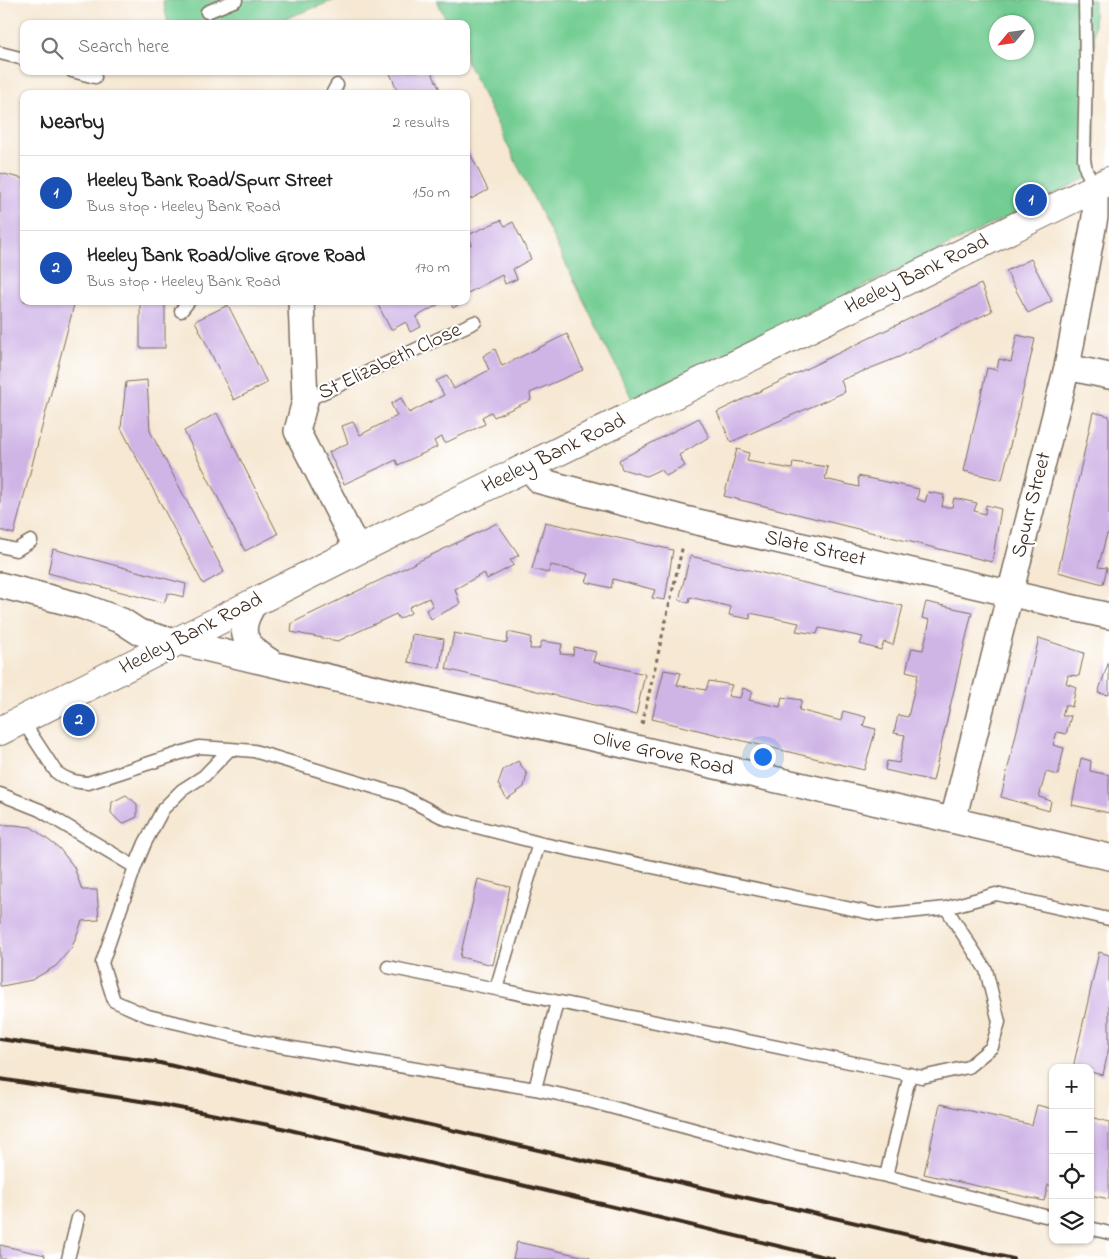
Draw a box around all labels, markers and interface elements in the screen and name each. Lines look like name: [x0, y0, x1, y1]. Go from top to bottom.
north arrow: [989, 15, 1034, 60]
search box: [20, 20, 470, 75]
icon: search: [38, 34, 66, 62]
text: Search here: [78, 34, 169, 61]
text: Nearby: [40, 108, 104, 138]
text: 2 results: [392, 111, 450, 135]
text: Heeley Bank Road/Spurr Street: [87, 168, 333, 195]
text: 1: [53, 181, 59, 205]
text: 150 m: [412, 181, 450, 205]
pin: 1: [1015, 181, 1047, 219]
text: Bus stop · Heeley Bank Road: [87, 195, 280, 219]
street label: Heeley Bank Road: [840, 227, 995, 325]
text: Heeley Bank Road/Olive Grove Road: [87, 243, 365, 270]
text: 2: [52, 256, 60, 280]
text: 170 m: [415, 256, 450, 280]
text: Bus stop · Heeley Bank Road: [87, 270, 280, 294]
street label: St Elizabeth Close: [314, 315, 467, 408]
street label: Heeley Bank Road: [477, 406, 632, 504]
street label: Spurr Street: [1004, 449, 1060, 561]
street label: Slate Street: [761, 523, 869, 575]
street label: Heeley Bank Road: [114, 585, 269, 685]
pin: 2: [63, 701, 95, 739]
street label: Olive Grove Road: [589, 723, 737, 785]
your location: [750, 744, 776, 770]
map controls: [1049, 1064, 1094, 1244]
button: +: [1049, 1064, 1094, 1109]
button: −: [1049, 1109, 1094, 1154]
button: locate: [1049, 1154, 1094, 1199]
button: layers: [1049, 1199, 1094, 1244]

